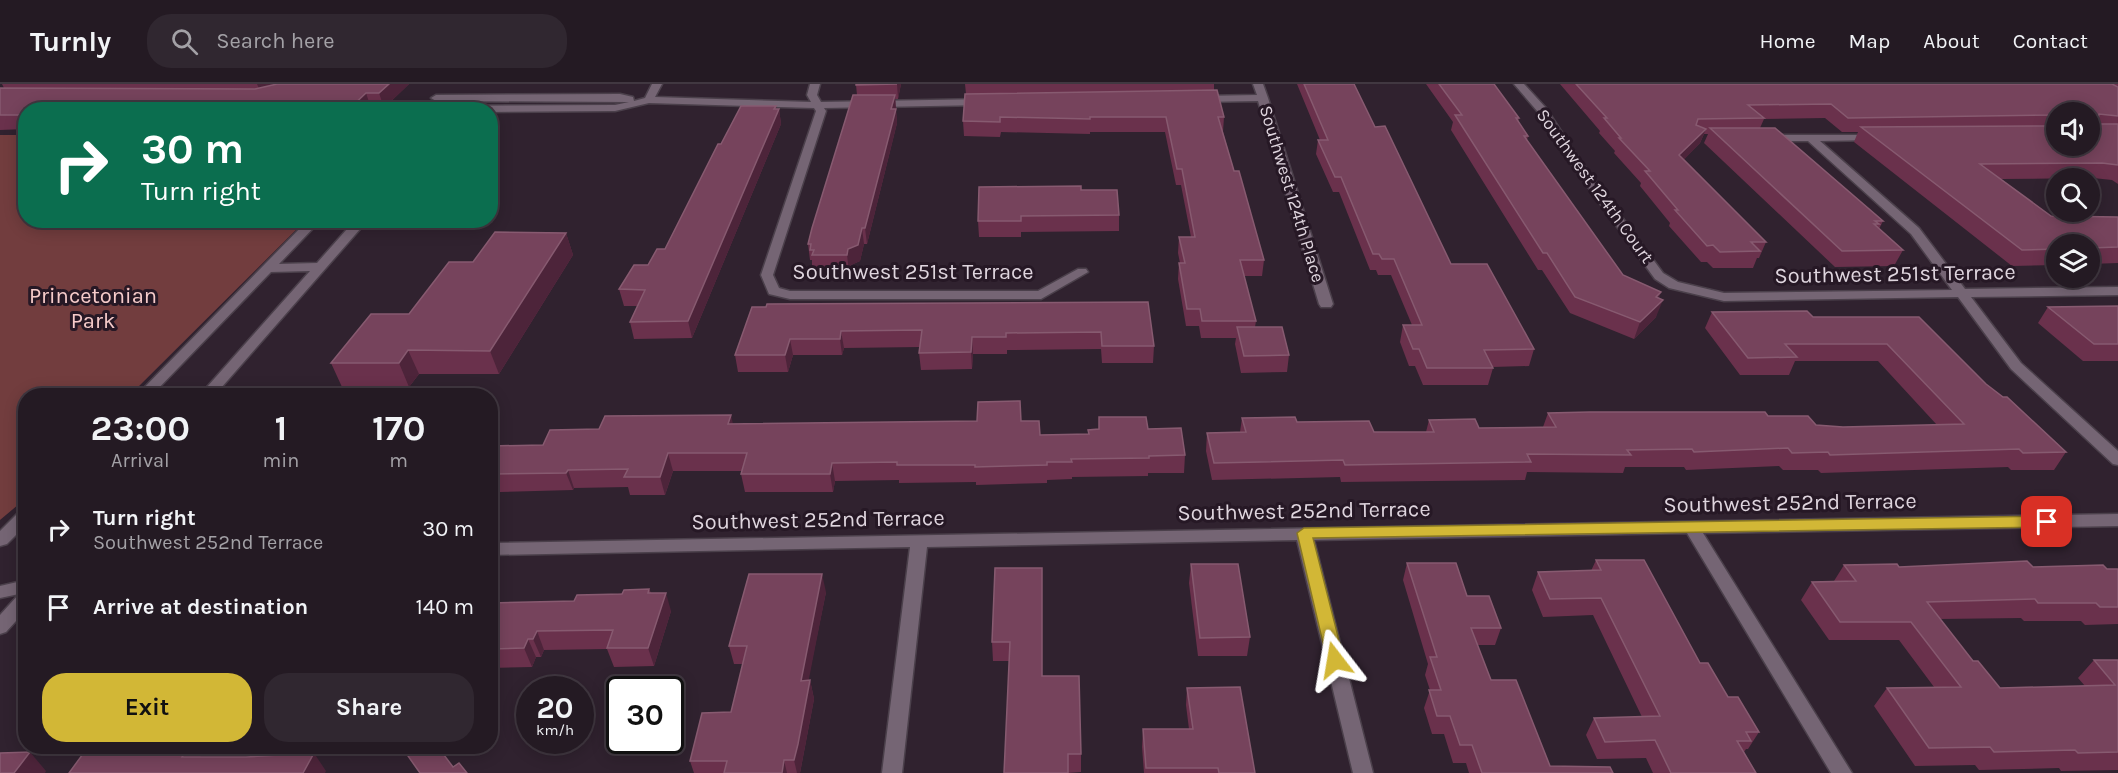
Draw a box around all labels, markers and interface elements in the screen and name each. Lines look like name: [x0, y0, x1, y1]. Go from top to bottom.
search box: [147, 14, 567, 68]
text: Turnly: [30, 25, 111, 58]
icon: search: [168, 25, 201, 58]
text: Search here: [216, 28, 335, 54]
text: Home: [1760, 29, 1816, 53]
text: Map: [1849, 29, 1890, 53]
text: About: [1923, 29, 1980, 53]
text: Contact: [2013, 29, 2088, 53]
map controls: [2046, 102, 2100, 288]
button: sound: [2046, 102, 2100, 156]
street label: Southwest 124th Place: [1255, 103, 1329, 285]
street label: Southwest 124th Court: [1532, 105, 1659, 268]
text: 30 m: [141, 124, 244, 174]
icon: right: [42, 126, 120, 204]
button: search: [2046, 168, 2100, 222]
text: Turn right: [141, 175, 261, 207]
button: layers: [2046, 234, 2100, 288]
street label: Southwest 251st Terrace: [792, 259, 1034, 285]
street label: Southwest 251st Terrace: [1774, 259, 2016, 289]
park label: Princetonian Park: [29, 283, 157, 334]
text: 23:00: [91, 407, 190, 449]
text: 1: [275, 407, 287, 449]
text: 170: [372, 407, 425, 449]
text: Arrival: [111, 449, 170, 472]
text: min: [263, 449, 299, 472]
text: m: [389, 449, 408, 472]
street label: Southwest 252nd Terrace: [1663, 488, 1917, 518]
street label: Southwest 252nd Terrace: [1177, 496, 1431, 526]
pin: [2021, 496, 2072, 547]
text: Turn right: [93, 505, 196, 531]
street label: Southwest 252nd Terrace: [691, 505, 945, 535]
icon: arrive: [2030, 505, 2063, 538]
icon: right: [42, 513, 75, 546]
text: 30 m: [422, 516, 474, 542]
text: Southwest 252nd Terrace: [93, 531, 323, 554]
icon: arrive: [42, 591, 75, 624]
text: Arrive at destination: [93, 594, 308, 620]
text: 140 m: [416, 594, 474, 620]
position arrow: [1303, 628, 1367, 692]
button: Exit: [42, 673, 252, 742]
button: Share: [264, 673, 474, 742]
speed limit sign: 30: [606, 676, 684, 754]
text: 20: [536, 690, 574, 726]
text: km/h: [536, 721, 574, 739]

